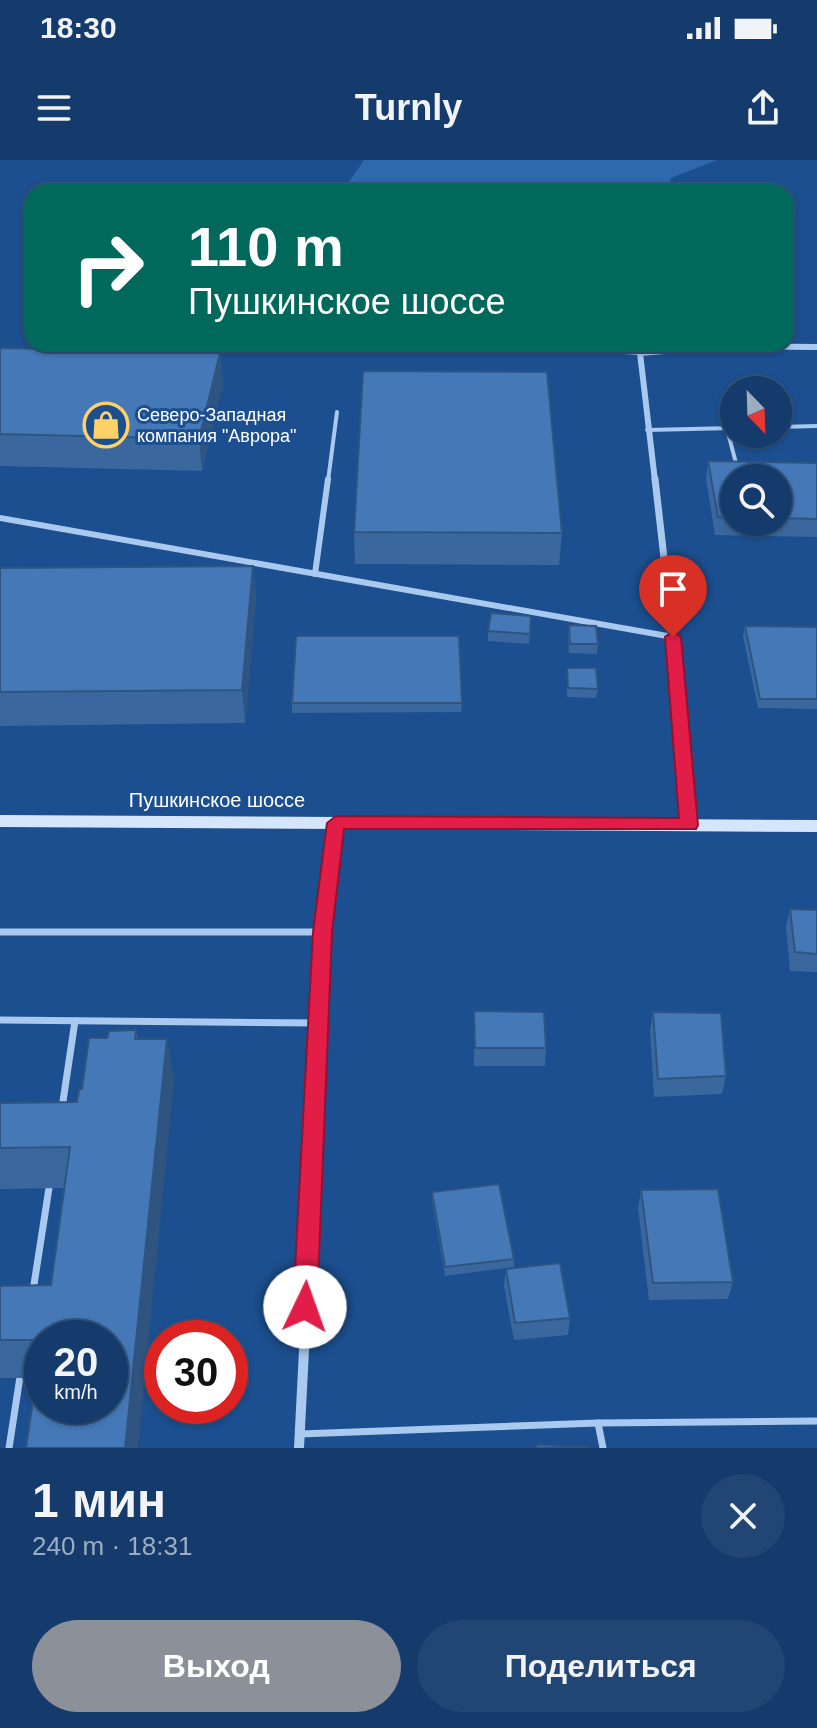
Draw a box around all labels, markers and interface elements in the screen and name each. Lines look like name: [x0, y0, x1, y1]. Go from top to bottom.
text: 18:30: [40, 11, 117, 44]
icon: menu: [32, 86, 76, 130]
icon: share: [741, 86, 785, 130]
text: Turnly: [355, 87, 462, 128]
text: 110 m: [188, 215, 344, 278]
icon: right: [56, 216, 160, 320]
text: Пушкинское шоссе: [188, 281, 506, 322]
north arrow: [720, 376, 792, 448]
map controls: [720, 376, 792, 536]
shop icon: Северо-Западная компания "Аврора": [82, 401, 130, 449]
place label: Северо-Западная компания "Аврора": [137, 405, 296, 446]
button: search: [720, 464, 792, 536]
pin: [639, 555, 707, 637]
icon: arrive: [651, 567, 695, 611]
street label: Пушкинское шоссе: [129, 789, 305, 811]
position arrow: [263, 1265, 347, 1349]
speed limit sign: 30: [144, 1320, 248, 1424]
text: 20: [54, 1340, 98, 1384]
text: km/h: [54, 1381, 98, 1403]
text: 1 мин: [32, 1474, 166, 1527]
button: close: [701, 1474, 785, 1558]
text: 240 m · 18:31: [32, 1531, 192, 1561]
button: Выход: [32, 1620, 401, 1712]
button: Поделиться: [417, 1620, 785, 1712]

